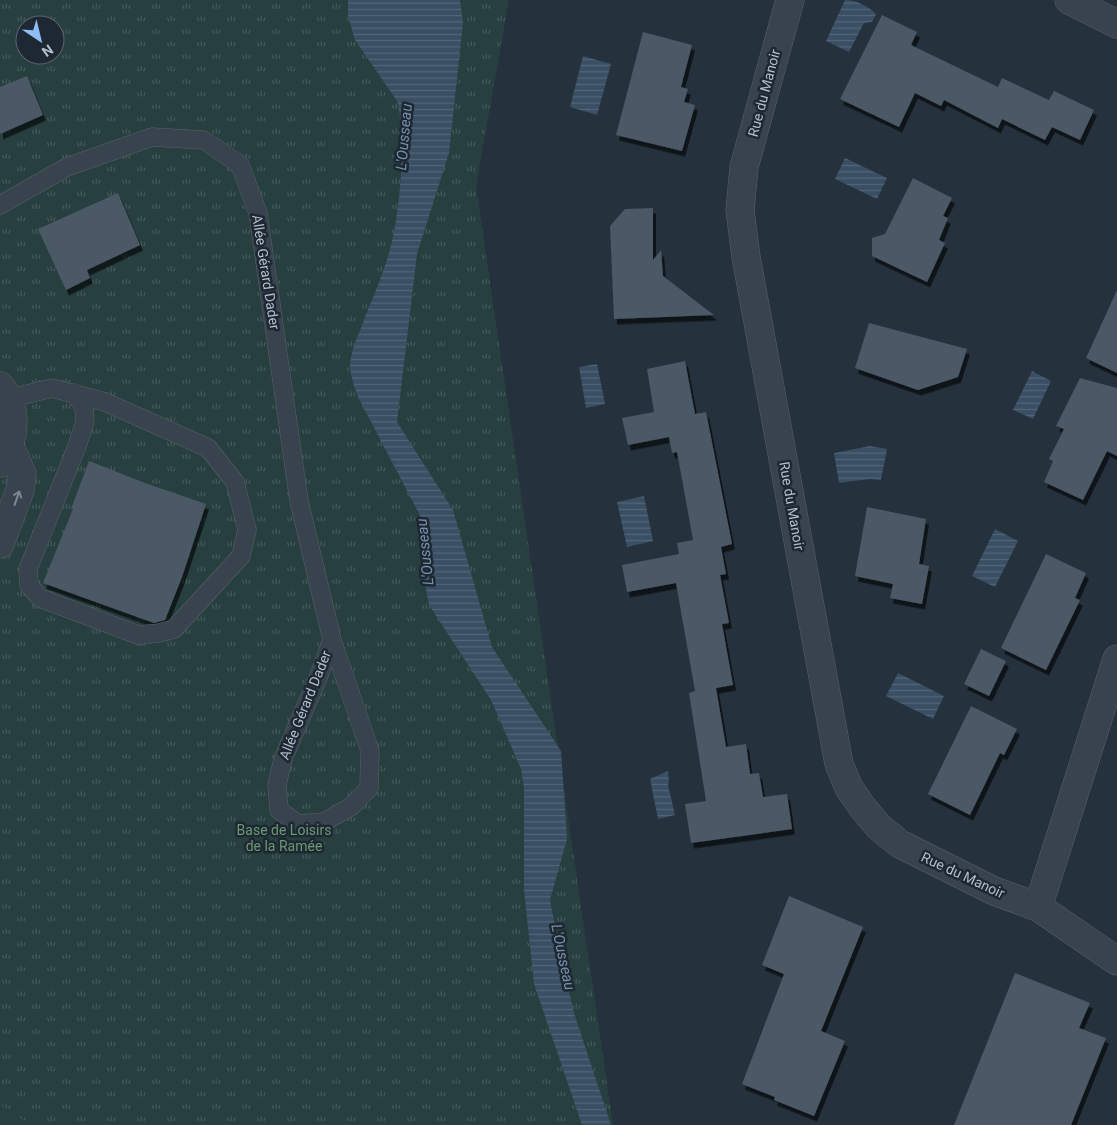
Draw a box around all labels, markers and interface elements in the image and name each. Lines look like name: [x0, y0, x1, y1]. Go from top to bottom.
north arrow: [15, 15, 65, 65]
text: N: [39, 41, 56, 60]
street label: Rue du Manoir: [745, 47, 783, 139]
water label: L'Ousseau: [392, 103, 416, 171]
street label: Allée Gérard Dader: [249, 213, 283, 331]
street label: Rue du Manoir: [776, 460, 808, 552]
one-way arrow: [13, 491, 23, 507]
water label: L'Ousseau: [413, 518, 437, 586]
street label: Allée Gérard Dader: [276, 648, 334, 762]
park label: Base de Loisirs de la Ramée: [237, 822, 331, 854]
street label: Rue du Manoir: [919, 849, 1007, 901]
water label: L'Ousseau: [547, 922, 579, 992]

